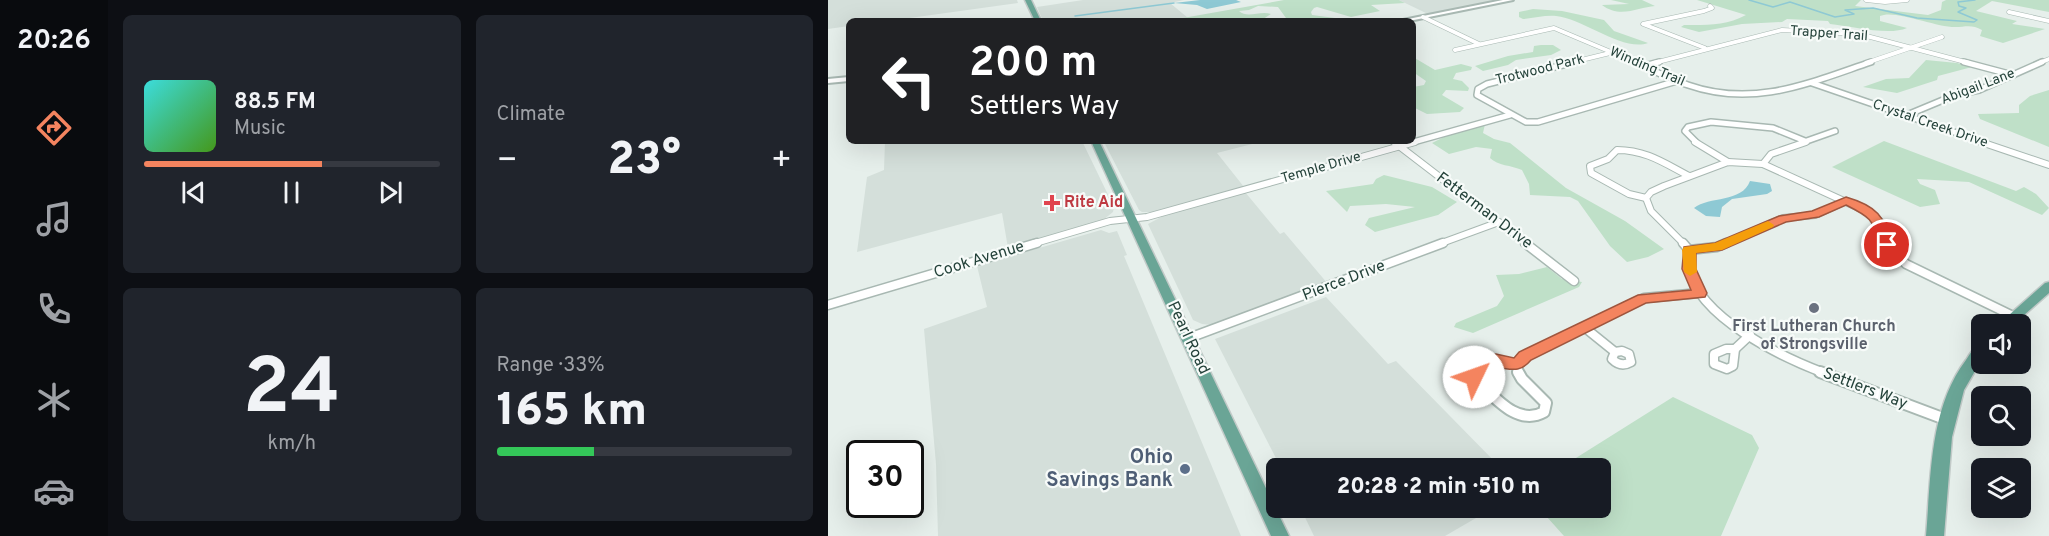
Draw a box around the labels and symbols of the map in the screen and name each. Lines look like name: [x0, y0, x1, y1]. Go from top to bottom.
street label: Trapper Trail: [1789, 23, 1869, 45]
street label: Winding Trail: [1607, 44, 1687, 90]
street label: Trotwood Park: [1494, 51, 1586, 89]
street label: Abigail Lane: [1939, 65, 2017, 109]
street label: Crystal Creek Drive: [1870, 96, 1990, 152]
street label: Temple Drive: [1279, 149, 1363, 187]
street label: Fetterman Drive: [1432, 168, 1536, 254]
place label: Rite Aid: [1064, 193, 1123, 213]
marker: Rite Aid: [1045, 196, 1059, 210]
pin: [1861, 219, 1912, 270]
street label: Cook Avenue: [931, 237, 1027, 283]
street label: Pierce Drive: [1300, 256, 1388, 306]
street label: Pearl Road: [1162, 298, 1214, 378]
marker: First Lutheran Church of Strongsville: [1807, 301, 1821, 315]
place label: First Lutheran Church of Strongsville: [1732, 317, 1896, 355]
position arrow: [1442, 345, 1506, 409]
street label: Settlers Way: [1820, 364, 1910, 414]
speed limit sign: 30: [846, 440, 924, 518]
place label: Ohio Savings Bank: [1046, 445, 1173, 494]
marker: Ohio Savings Bank: [1178, 462, 1192, 476]

